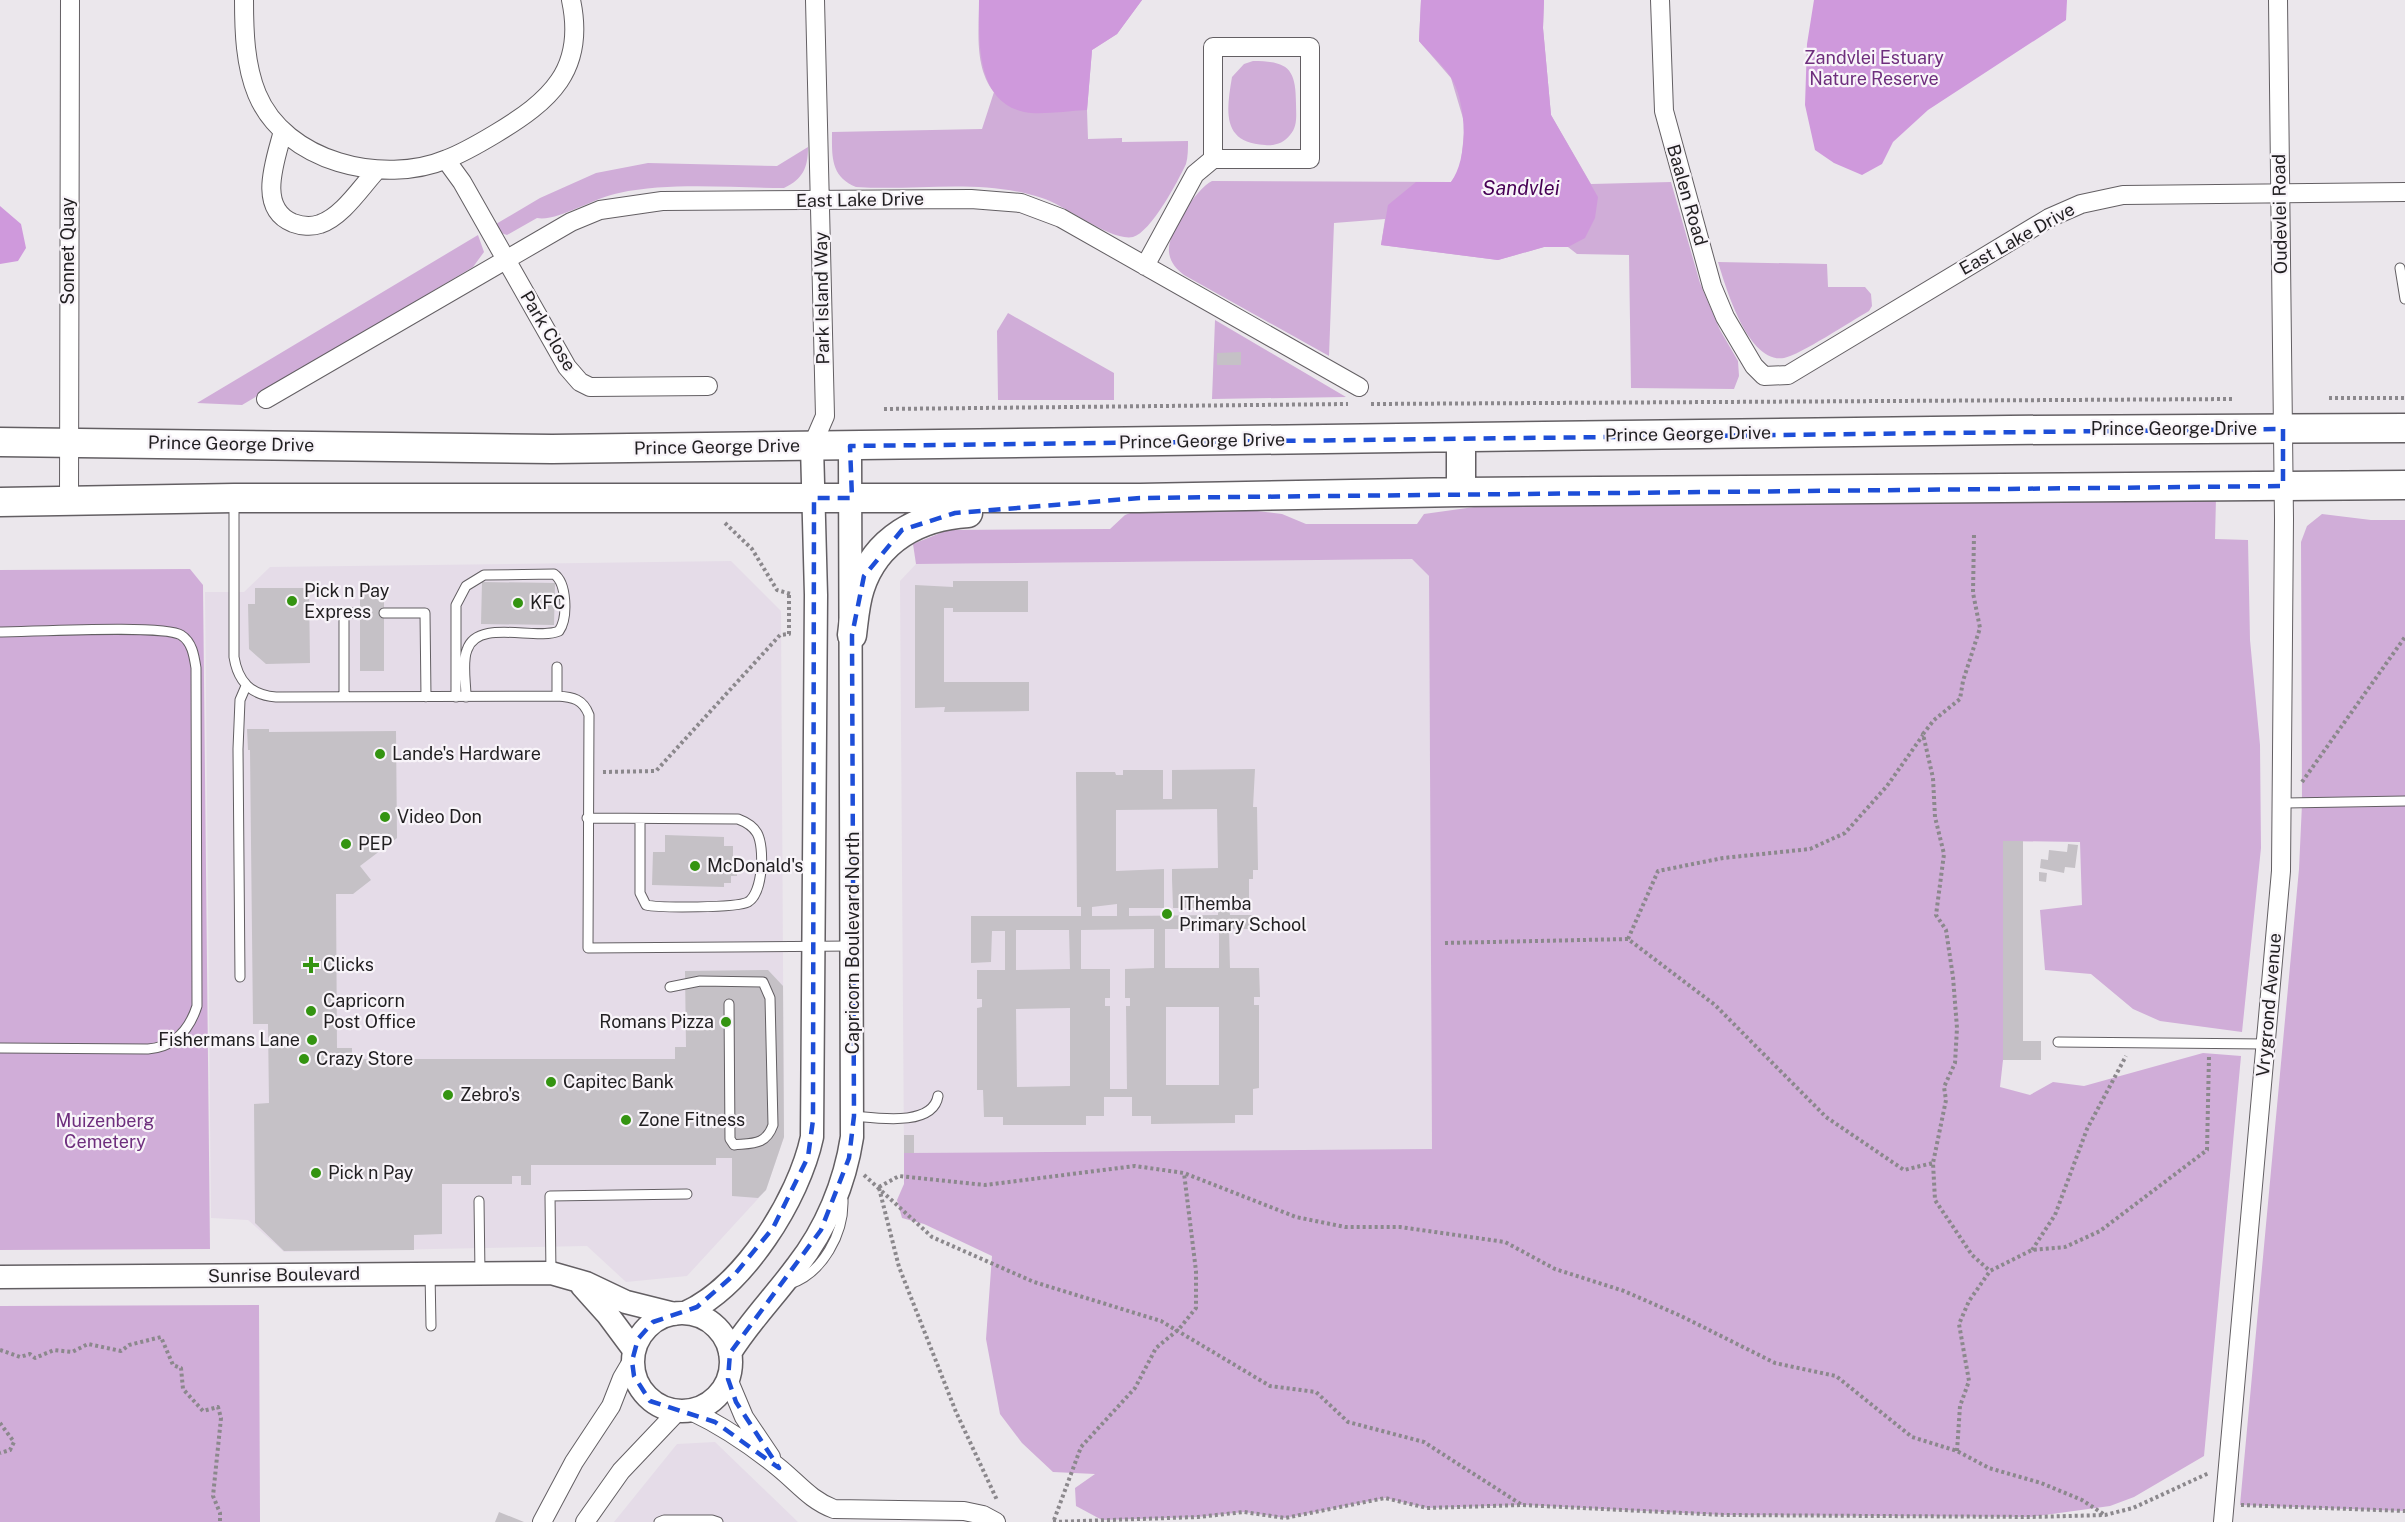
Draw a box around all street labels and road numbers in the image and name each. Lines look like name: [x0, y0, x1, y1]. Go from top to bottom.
street label: Baalen Road: [1663, 142, 1712, 248]
street label: Oudevlei Road: [2268, 154, 2291, 274]
street label: East Lake Drive: [796, 188, 924, 211]
street label: Sonnet Quay: [57, 197, 78, 305]
street label: East Lake Drive: [1955, 198, 2078, 279]
street label: Park Island Way: [810, 231, 833, 365]
street label: Park Close: [516, 287, 581, 375]
street label: Prince George Drive: [2091, 418, 2257, 439]
street label: Prince George Drive: [1605, 422, 1771, 445]
street label: Prince George Drive: [1119, 429, 1285, 452]
street label: Prince George Drive: [148, 432, 314, 455]
street label: Prince George Drive: [634, 435, 800, 458]
street label: Capricorn Boulevard North: [842, 832, 863, 1054]
street label: Vrygrond Avenue: [2252, 932, 2285, 1078]
street label: Sunrise Boulevard: [208, 1263, 360, 1286]

